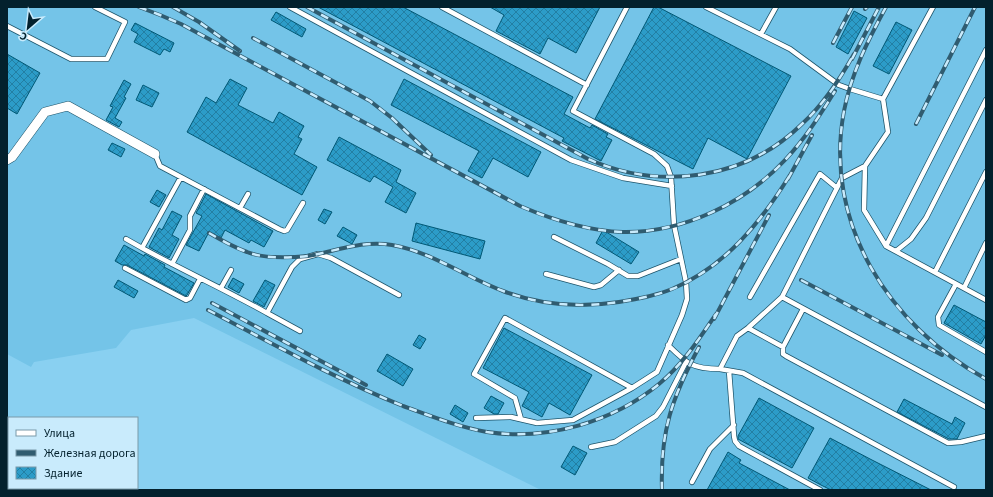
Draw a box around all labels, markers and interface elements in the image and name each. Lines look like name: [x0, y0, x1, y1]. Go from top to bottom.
north arrow: [8, 8, 48, 48]
text: С: [17, 28, 30, 45]
legend: [8, 417, 138, 489]
text: Улица: [44, 425, 75, 442]
text: Железная дорога: [44, 445, 136, 462]
text: Здание: [44, 465, 83, 482]

